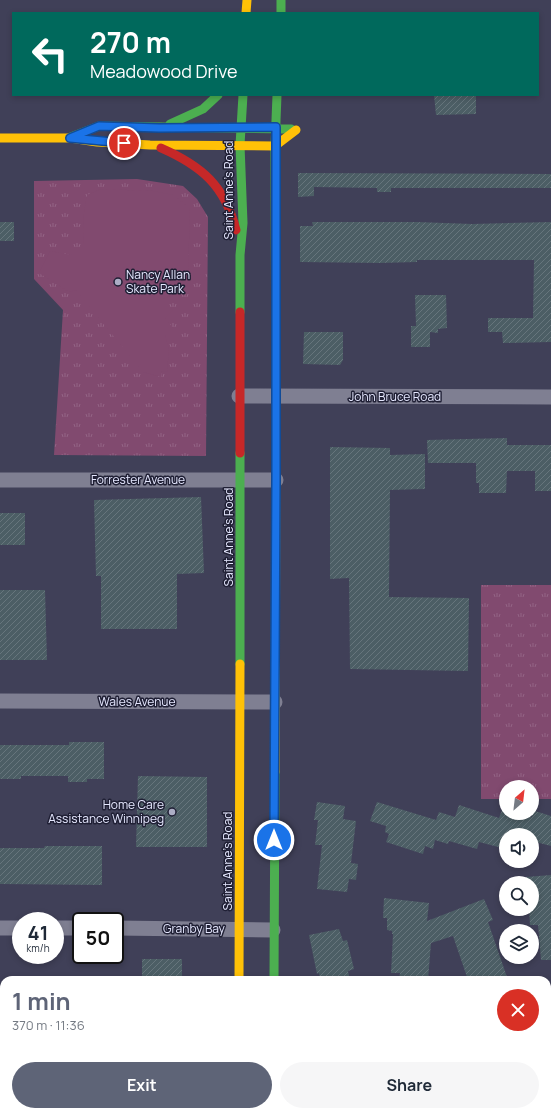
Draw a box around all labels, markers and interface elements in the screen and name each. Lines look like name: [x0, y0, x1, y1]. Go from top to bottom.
text: 270 m: [90, 23, 171, 61]
icon: left: [24, 28, 76, 80]
text: Meadowood Drive: [90, 59, 238, 83]
pin: [107, 126, 141, 160]
icon: arrive: [113, 132, 135, 154]
street label: Saint Anne's Road: [220, 141, 237, 239]
place label: Nancy Allan Skate Park: [126, 266, 190, 297]
marker: Nancy Allan Skate Park: [113, 277, 123, 287]
street label: John Bruce Road: [349, 388, 441, 405]
street label: Forrester Avenue: [91, 471, 185, 488]
street label: Saint Anne's Road: [220, 488, 237, 586]
street label: Wales Avenue: [99, 693, 175, 710]
north arrow: [499, 780, 539, 820]
map controls: [499, 780, 539, 964]
place label: Home Care Assistance Winnipeg: [48, 796, 164, 827]
marker: Home Care Assistance Winnipeg: [167, 807, 177, 817]
street label: Saint Anne's Road: [219, 812, 236, 910]
position arrow: [253, 819, 295, 861]
button: sound: [499, 828, 539, 868]
button: search: [499, 876, 539, 916]
speed limit sign: 50: [72, 912, 124, 964]
text: 41: [28, 919, 48, 946]
street label: Granby Bay: [163, 920, 226, 937]
button: layers: [499, 924, 539, 964]
text: km/h: [26, 941, 50, 955]
text: 1 min: [12, 984, 71, 1017]
button: close: [497, 989, 539, 1031]
text: 370 m · 11:36: [12, 1016, 85, 1034]
button: Exit: [12, 1062, 272, 1108]
button: Share: [280, 1062, 539, 1108]

